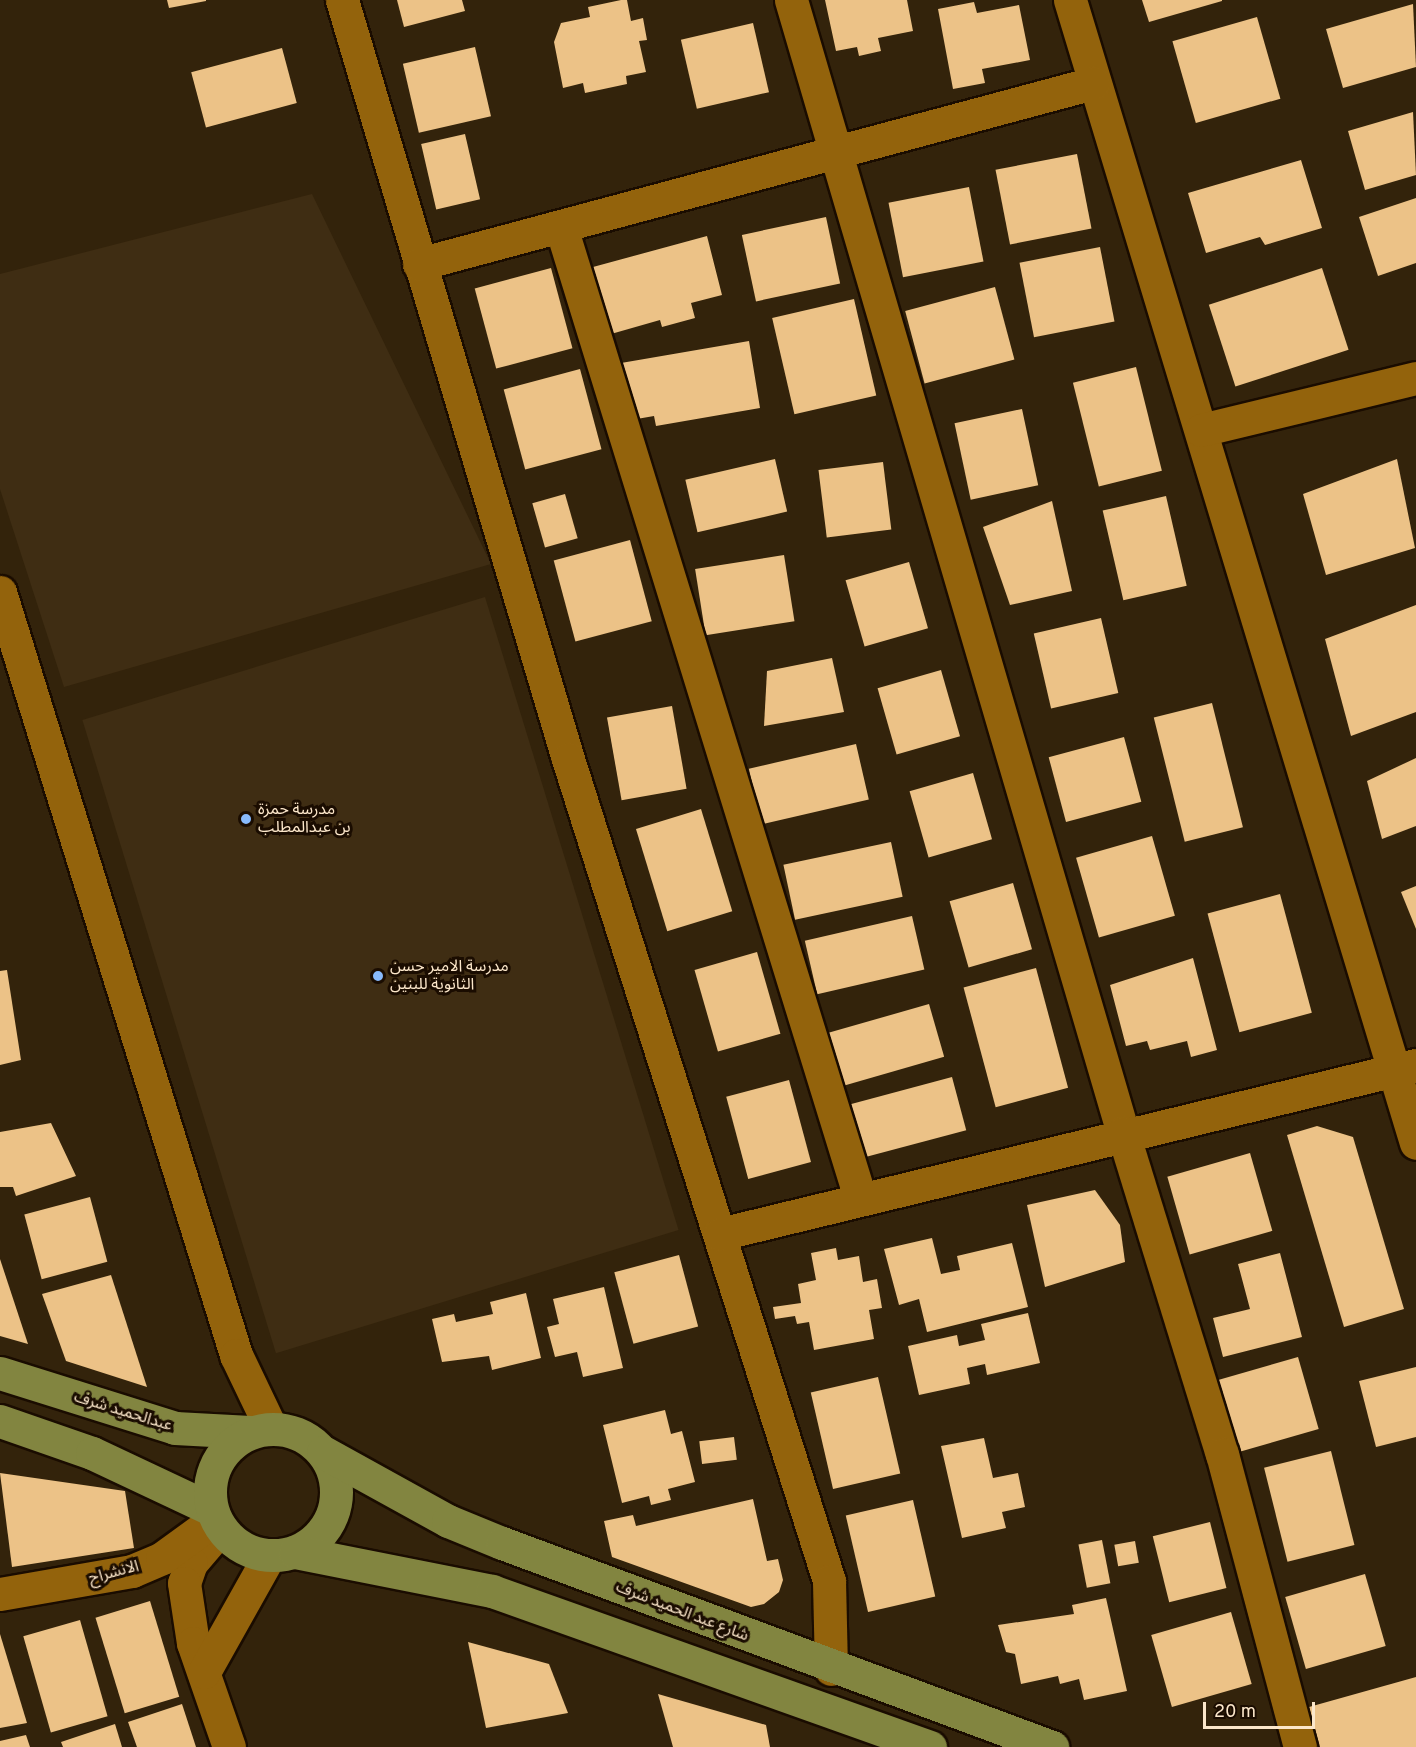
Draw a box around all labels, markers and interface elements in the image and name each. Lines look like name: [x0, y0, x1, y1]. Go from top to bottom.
place label: مدرسة حمزة بن عبدالمطلب: [258, 800, 351, 838]
marker: مدرسة حمزة بن عبدالمطلب: [239, 812, 253, 826]
place label: مدرسة الامير حسن الثانوية للبنين: [390, 957, 509, 995]
marker: مدرسة الامير حسن الثانوية للبنين: [371, 969, 385, 983]
street label: عبدالحميد شرف: [72, 1388, 174, 1436]
street label: الانشراح: [87, 1557, 141, 1589]
street label: شارع عبد الحميد شرف: [613, 1578, 751, 1646]
scale bar: [1206, 1690, 1318, 1728]
text: 20 m: [1214, 1701, 1256, 1724]

